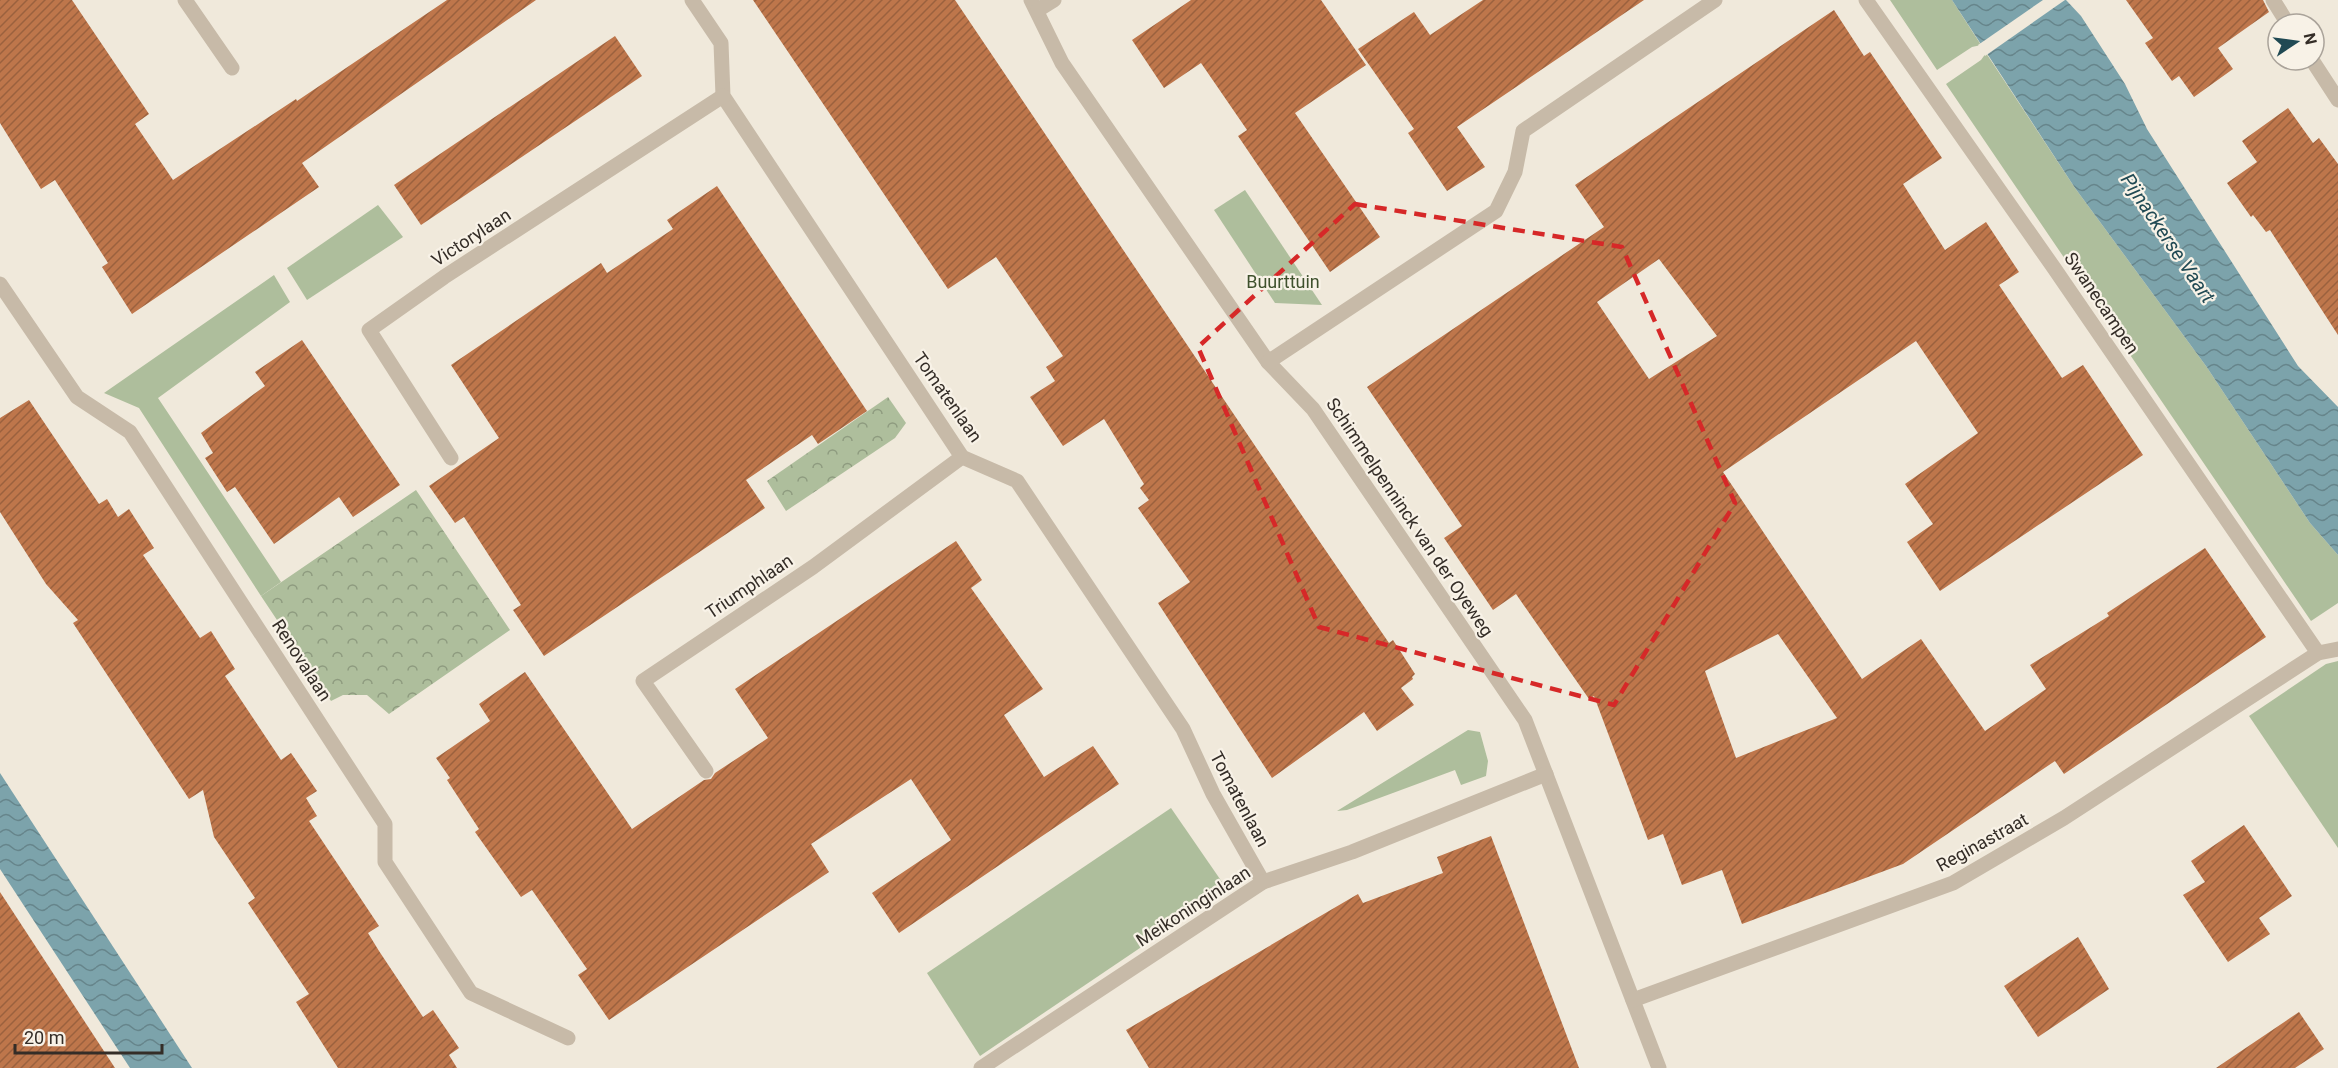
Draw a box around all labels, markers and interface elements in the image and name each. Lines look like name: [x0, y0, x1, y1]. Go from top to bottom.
north arrow: [2266, 12, 2326, 72]
text: N: [2300, 31, 2321, 46]
water label: Pijnackerse Vaart: [2116, 169, 2221, 308]
street label: Victorylaan: [428, 204, 514, 270]
street label: Swanecampen: [2060, 248, 2144, 358]
park label: Buurttuin: [1246, 271, 1320, 292]
street label: Tomatenlaan: [909, 348, 987, 446]
street label: Schimmelpenninck van der Oyeweg: [1322, 394, 1498, 640]
street label: Triumphlaan: [702, 549, 796, 623]
street label: Renovalaan: [268, 615, 336, 705]
street label: Tomatenlaan: [1206, 748, 1274, 850]
street label: Reginastraat: [1933, 808, 2031, 876]
street label: Meikoninginlaan: [1132, 861, 1254, 951]
scale bar: [15, 1017, 162, 1055]
text: 20 m: [24, 1027, 64, 1048]

